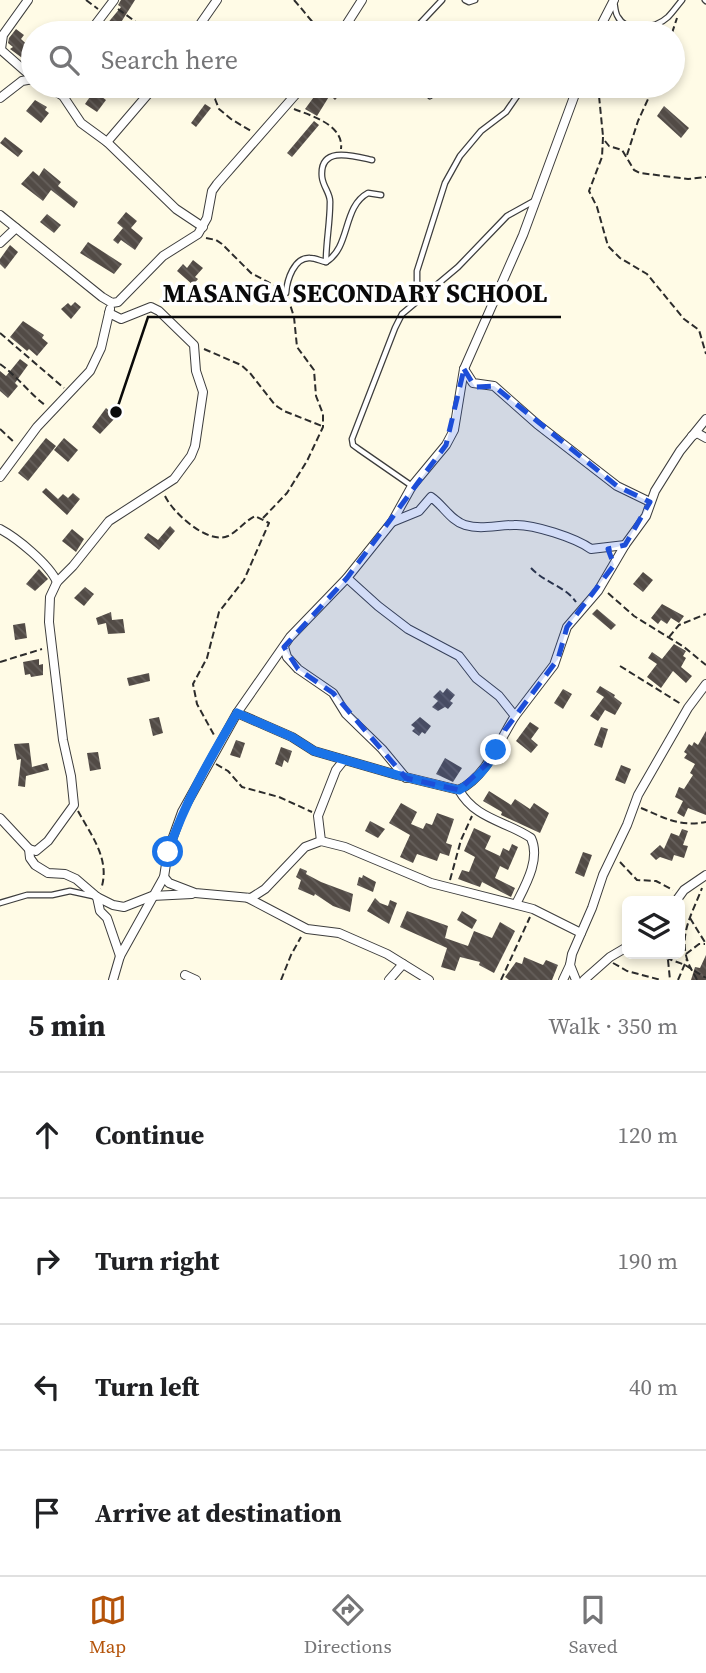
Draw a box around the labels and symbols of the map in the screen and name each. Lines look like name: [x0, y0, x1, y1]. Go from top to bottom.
callout: MASANGA SECONDARY SCHOOL: [148, 270, 561, 317]
text: MASANGA SECONDARY SCHOOL: [163, 275, 547, 311]
route end: [480, 734, 511, 765]
route start: [152, 836, 183, 867]

